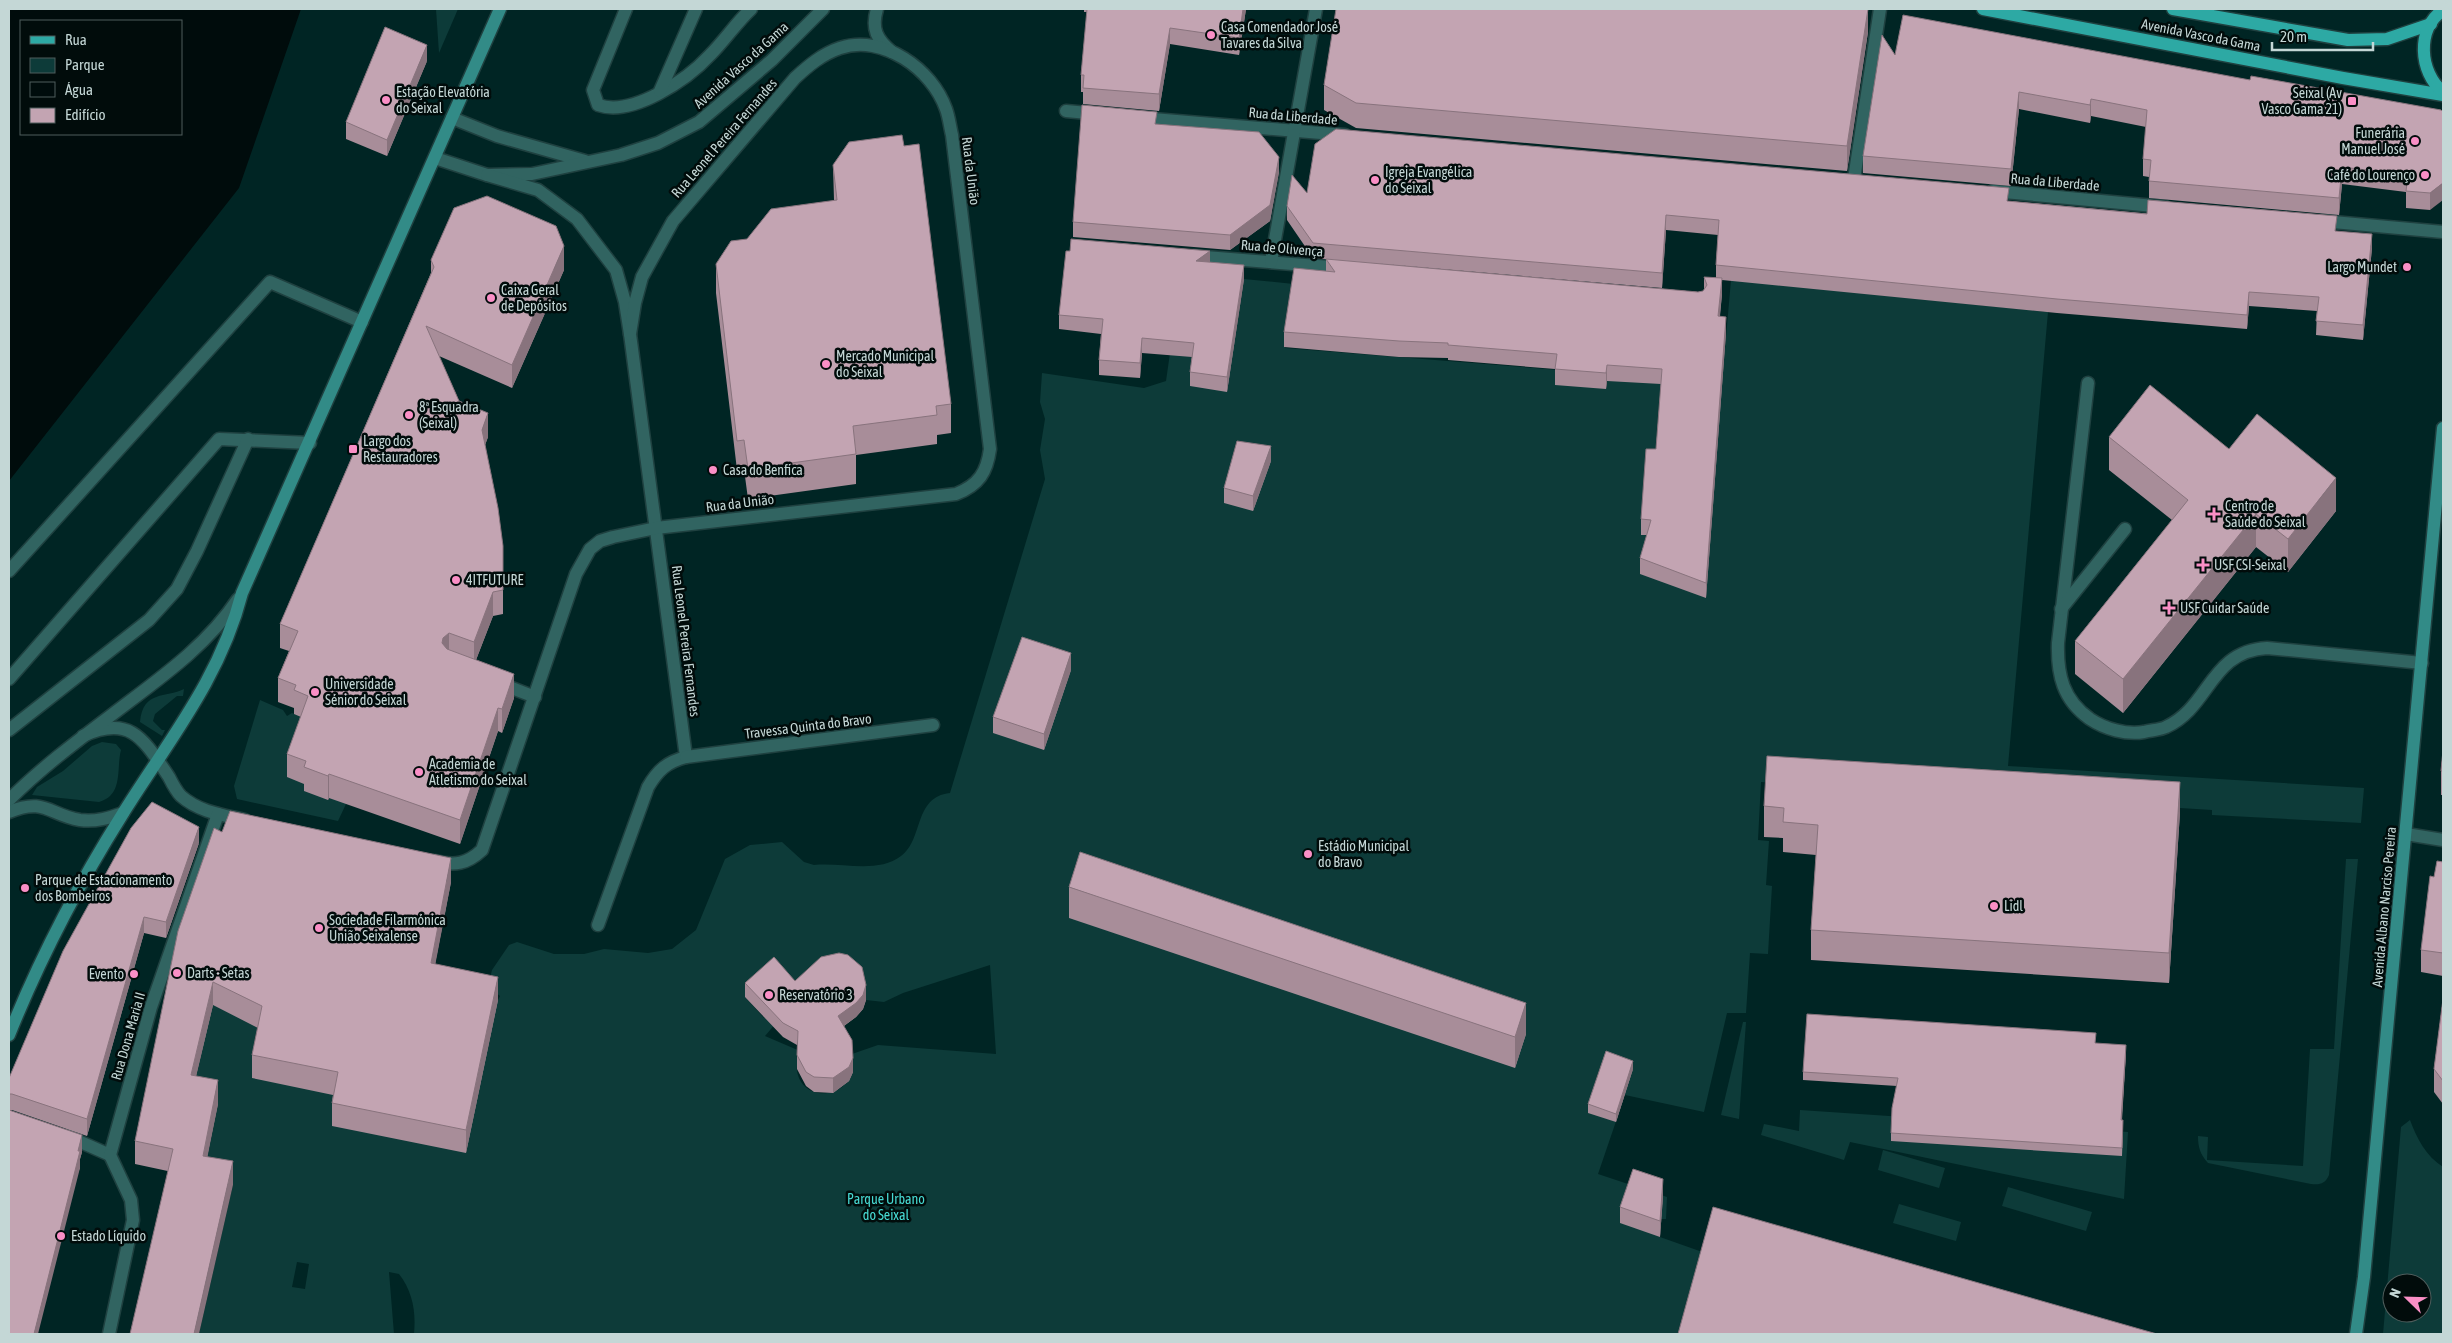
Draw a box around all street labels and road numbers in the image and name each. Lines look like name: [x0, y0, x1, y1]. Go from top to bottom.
street label: Avenida Vasco da Gama: [2140, 16, 2262, 54]
street label: Avenida Vasco da Gama: [691, 19, 791, 111]
street label: Rua Leonel Pereira Fernandes: [668, 75, 780, 201]
street label: Rua da Liberdade: [1248, 104, 1338, 128]
street label: Rua da União: [959, 136, 983, 206]
street label: Rua da Liberdade: [2010, 170, 2100, 194]
street label: Rua de Olivença: [1240, 236, 1324, 260]
street label: Rua da União: [705, 491, 775, 515]
street label: Rua Leonel Pereira Fernandes: [669, 564, 703, 718]
street label: Travessa Quinta do Bravo: [744, 710, 872, 742]
street label: Avenida Albano Narciso Pereira: [2369, 826, 2399, 988]
street label: Rua Dona Maria II: [108, 990, 148, 1082]

